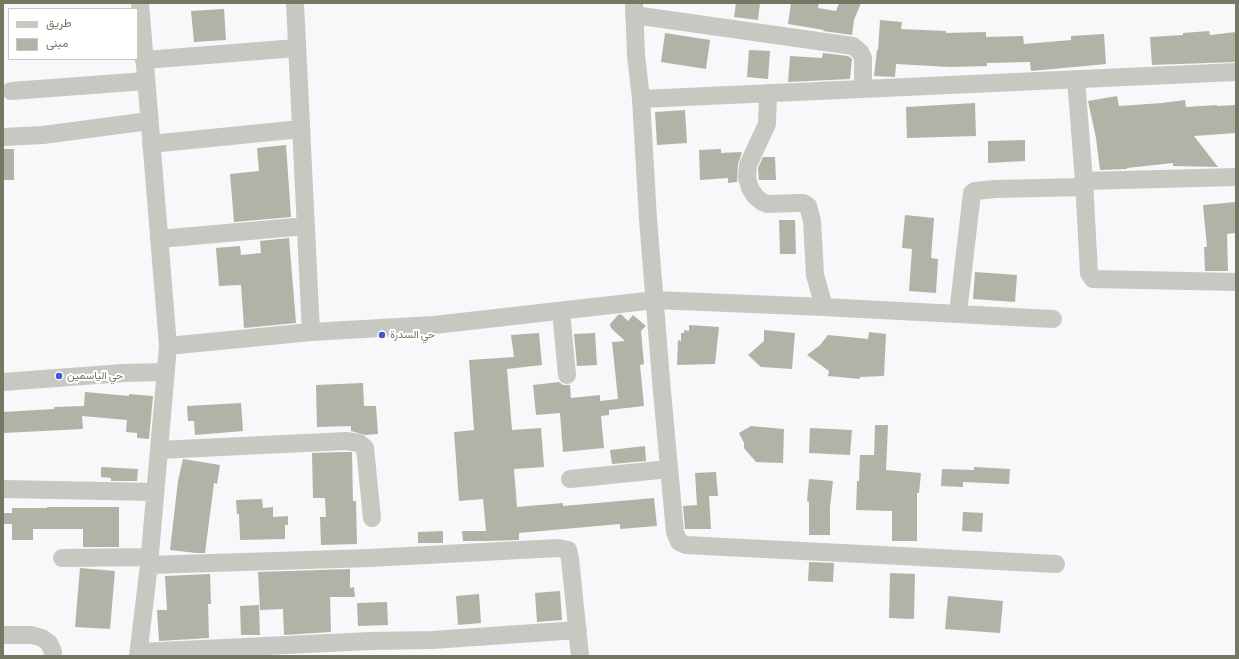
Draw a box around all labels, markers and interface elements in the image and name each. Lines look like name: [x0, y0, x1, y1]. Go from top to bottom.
legend: [8, 8, 138, 60]
text: طريق: [46, 17, 71, 29]
text: مبنى: [46, 37, 68, 49]
place label: حي السدرة: [390, 328, 435, 342]
marker: حي السدرة: [377, 330, 387, 340]
place label: حي الياسمين: [67, 369, 123, 383]
marker: حي الياسمين: [54, 371, 64, 381]

